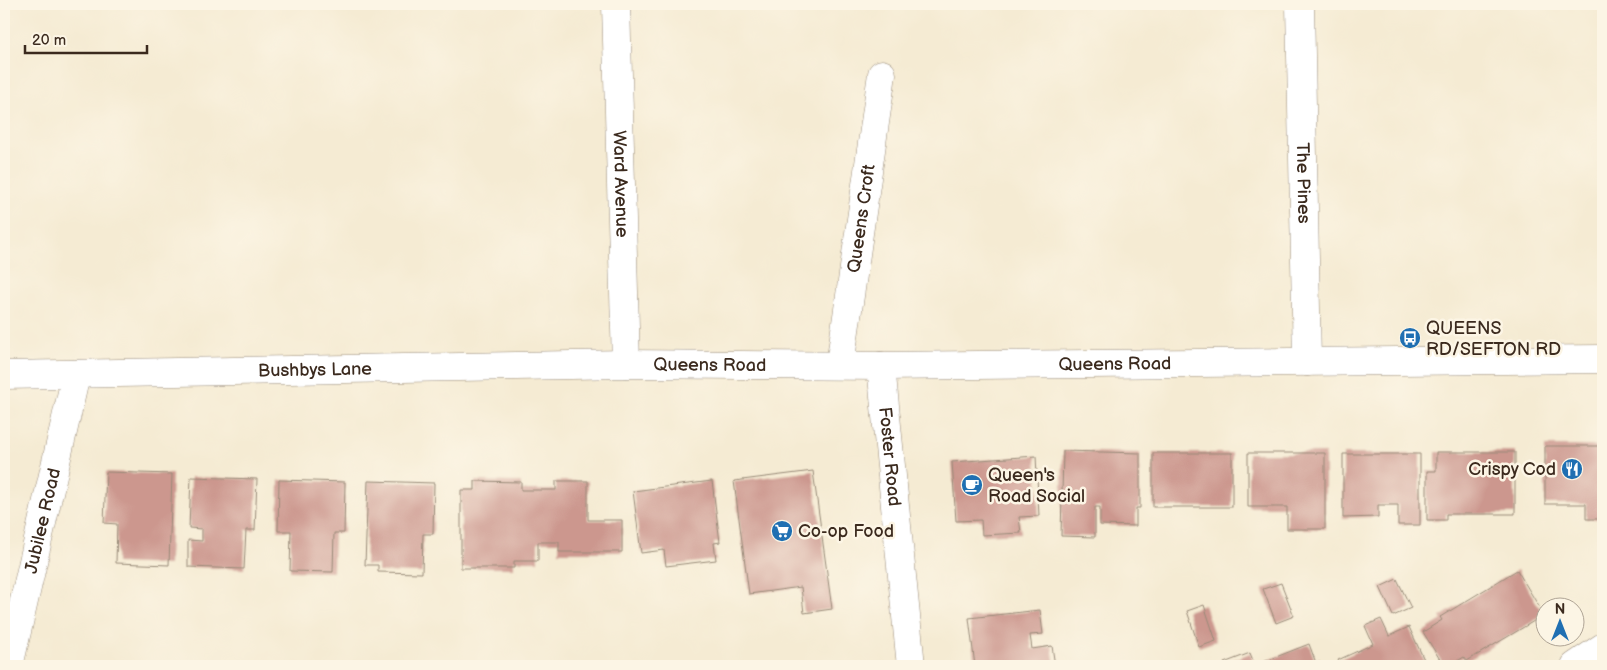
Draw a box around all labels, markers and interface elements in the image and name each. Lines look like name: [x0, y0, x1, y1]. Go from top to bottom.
scale bar: [25, 22, 148, 54]
text: 20 m: [32, 31, 66, 50]
street label: Ward Avenue: [609, 130, 633, 238]
street label: The Pines: [1292, 142, 1315, 224]
street label: Queens Croft: [843, 162, 879, 274]
place label: QUEENS RD/SEFTON RD: [1426, 318, 1561, 360]
bus stop icon: QUEENS RD/SEFTON RD: [1398, 326, 1422, 350]
street label: Queens Road: [1058, 353, 1171, 375]
street label: Queens Road: [653, 354, 766, 376]
street label: Bushbys Lane: [258, 358, 372, 381]
street label: Foster Road: [875, 406, 905, 507]
restaurant icon: Crispy Cod: [1560, 457, 1584, 481]
place label: Crispy Cod: [1468, 459, 1556, 480]
place label: Queen's Road Social: [988, 465, 1085, 507]
street label: Jubilee Road: [20, 466, 65, 576]
cafe icon: Queen's Road Social: [960, 473, 984, 497]
supermarket icon: Co-op Food: [770, 519, 794, 543]
place label: Co-op Food: [798, 521, 894, 542]
north arrow: [1534, 598, 1584, 648]
text: N: [1555, 601, 1565, 618]

